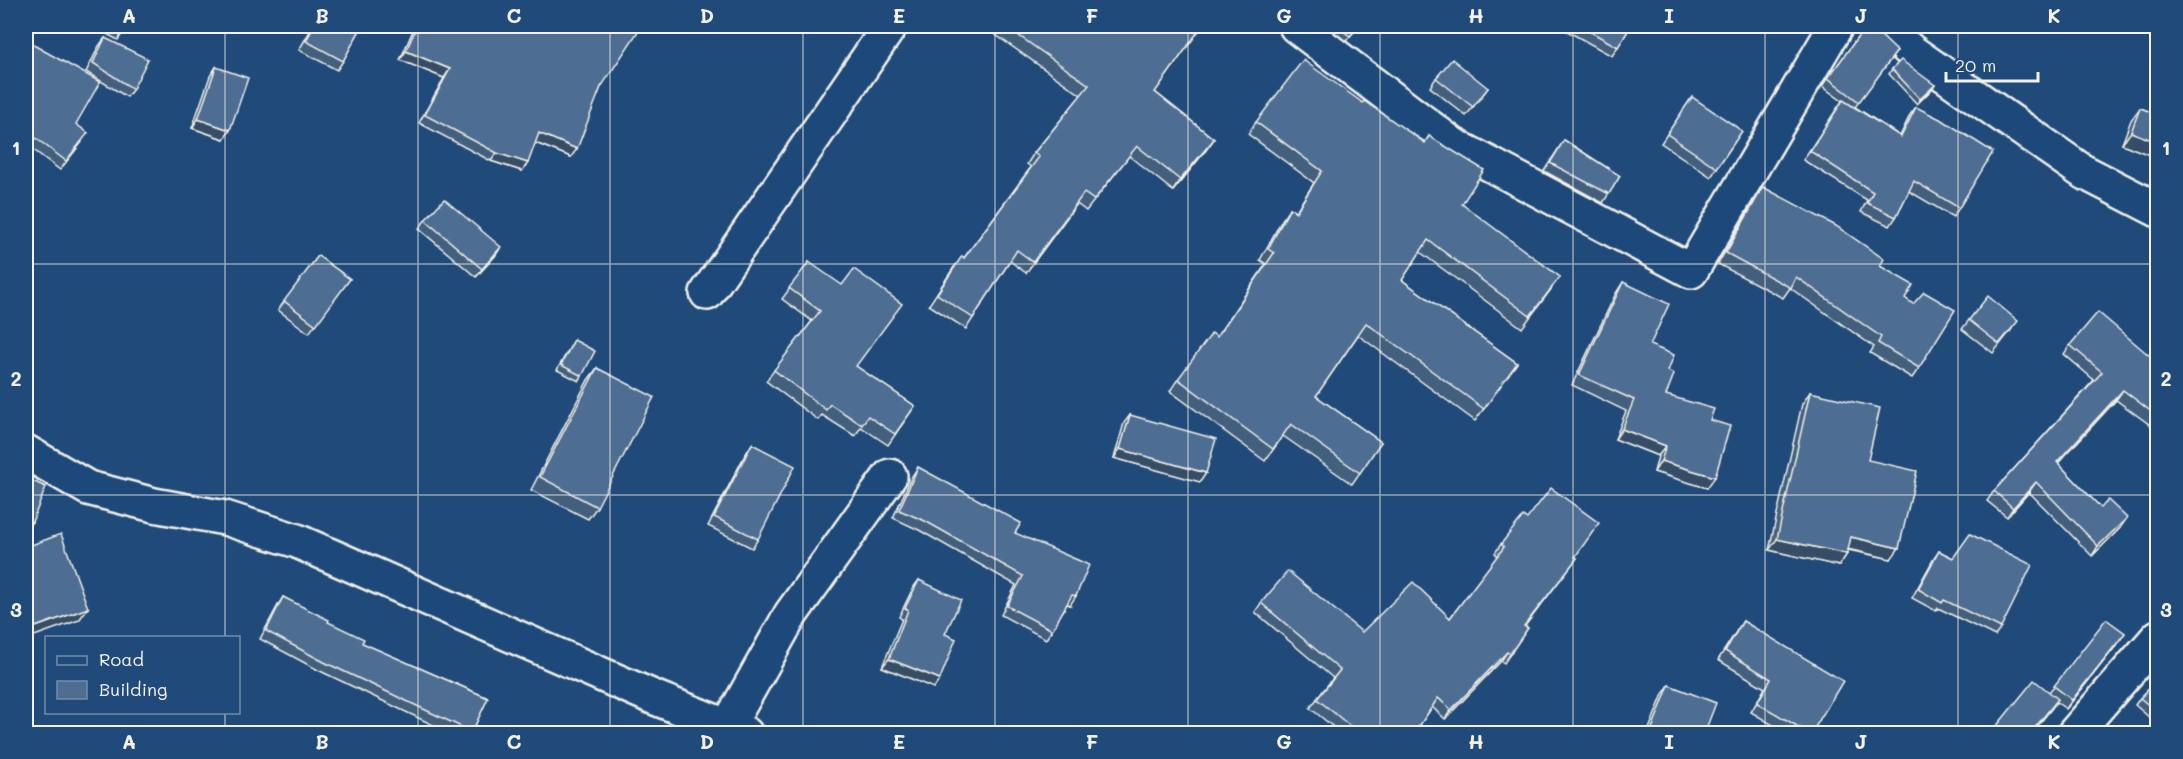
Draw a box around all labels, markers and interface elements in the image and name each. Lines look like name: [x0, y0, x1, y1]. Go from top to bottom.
text: A: [122, 2, 136, 28]
text: B: [315, 2, 329, 28]
text: C: [507, 2, 522, 28]
text: D: [700, 2, 714, 28]
text: E: [893, 2, 905, 28]
text: F: [1086, 2, 1099, 28]
text: G: [1276, 2, 1292, 28]
text: H: [1468, 2, 1484, 28]
text: I: [1664, 2, 1674, 28]
text: J: [1854, 2, 1868, 28]
text: K: [2047, 2, 2061, 28]
scale bar: [1946, 45, 2038, 83]
text: 20 m: [1955, 53, 1996, 77]
text: 1: [12, 134, 20, 160]
text: 1: [2162, 134, 2170, 160]
text: 2: [10, 365, 22, 391]
text: 2: [2160, 365, 2172, 391]
text: 3: [10, 596, 22, 622]
text: 3: [2160, 596, 2172, 622]
legend: [45, 636, 240, 714]
text: Road: [99, 647, 144, 671]
text: Building: [99, 677, 167, 701]
text: A: [122, 728, 136, 754]
text: B: [315, 728, 329, 754]
text: C: [507, 728, 522, 754]
text: D: [700, 728, 714, 754]
text: E: [893, 728, 905, 754]
text: F: [1086, 728, 1099, 754]
text: G: [1276, 728, 1292, 754]
text: H: [1468, 728, 1484, 754]
text: I: [1664, 728, 1674, 754]
text: J: [1854, 728, 1868, 754]
text: K: [2047, 728, 2061, 754]

